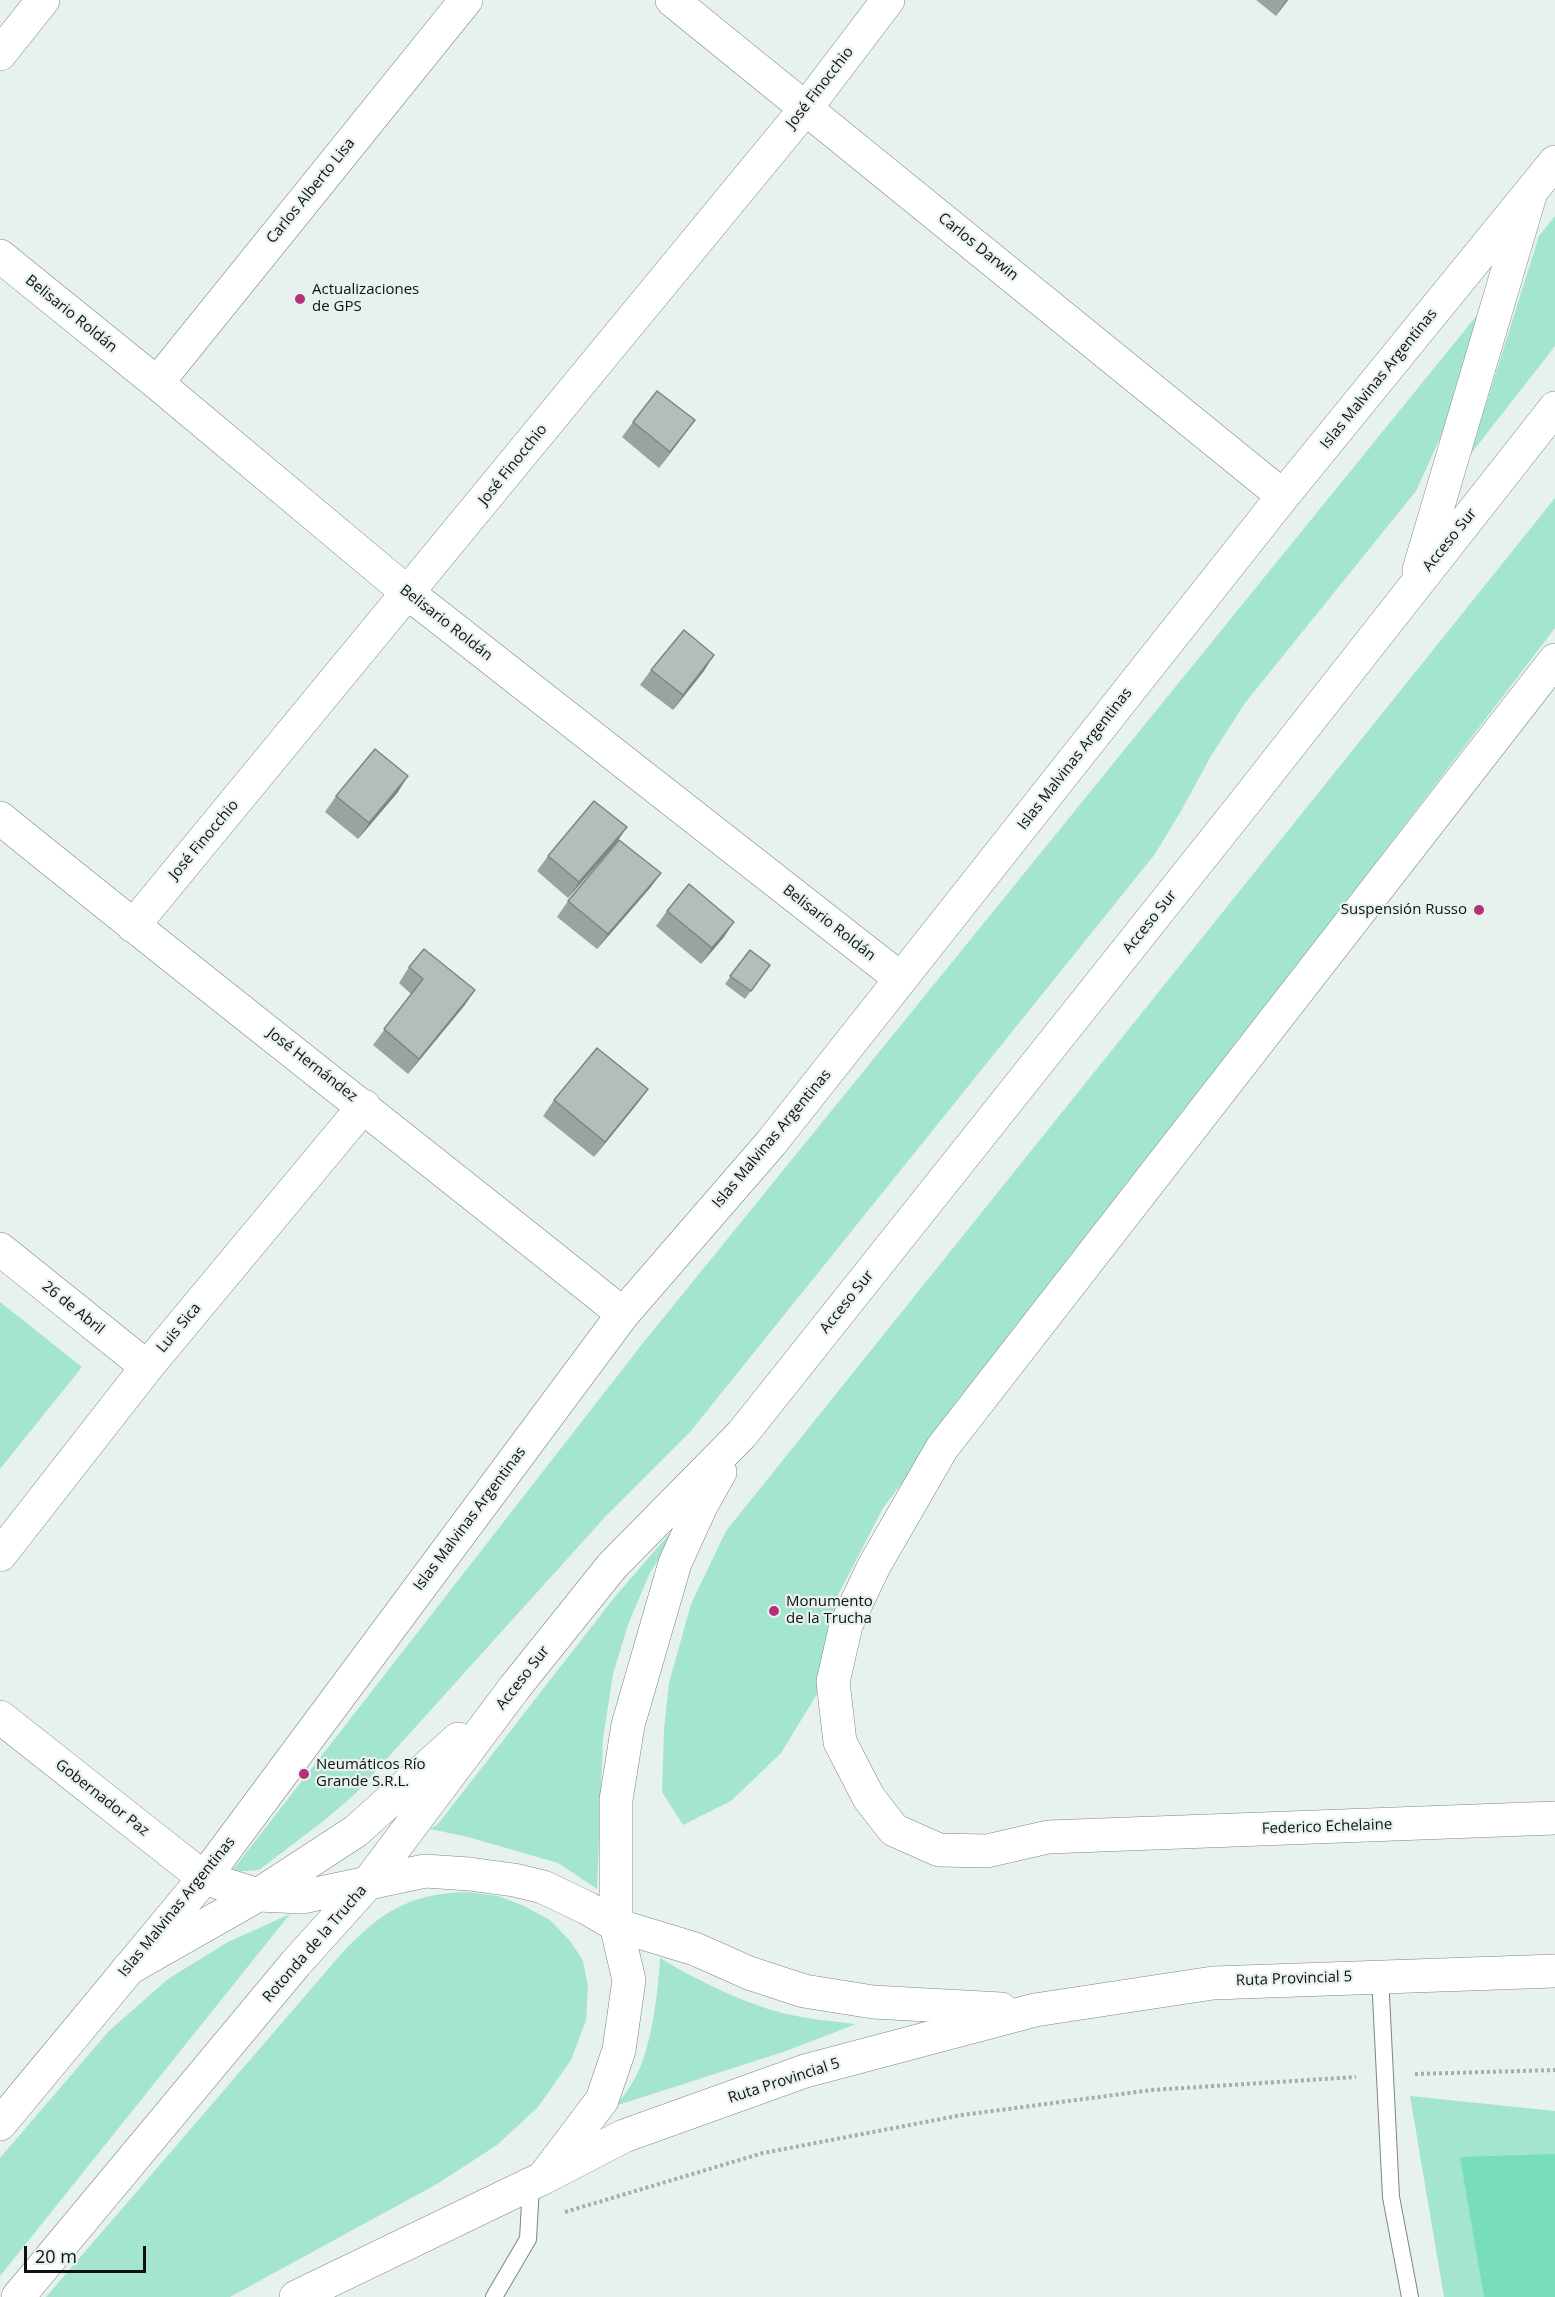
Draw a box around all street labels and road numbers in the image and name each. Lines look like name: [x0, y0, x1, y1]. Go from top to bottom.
street label: José Finocchio: [783, 44, 857, 132]
street label: Carlos Alberto Lisa: [263, 135, 359, 247]
street label: Carlos Darwin: [934, 209, 1022, 285]
street label: Belisario Roldán: [22, 272, 120, 356]
street label: Islas Malvinas Argentinas: [1317, 305, 1441, 453]
street label: José Finocchio: [475, 421, 551, 509]
street label: Acceso Sur: [1419, 505, 1481, 575]
street label: Belisario Roldán: [396, 581, 496, 665]
street label: Islas Malvinas Argentinas: [1014, 684, 1136, 834]
street label: José Finocchio: [165, 796, 243, 884]
street label: Belisario Roldán: [779, 881, 879, 965]
street label: Acceso Sur: [1119, 887, 1181, 957]
street label: José Hernández: [263, 1024, 361, 1106]
street label: Islas Malvinas Argentinas: [709, 1066, 835, 1212]
street label: Acceso Sur: [816, 1267, 878, 1337]
street label: 26 de Abril: [38, 1277, 108, 1339]
street label: Luis Sica: [153, 1299, 205, 1357]
street label: Islas Malvinas Argentinas: [410, 1444, 530, 1594]
street label: Acceso Sur: [493, 1643, 553, 1713]
street label: Gobernador Paz: [52, 1756, 152, 1840]
street label: Federico Echelaine: [1261, 1816, 1393, 1838]
street label: Islas Malvinas Argentinas: [115, 1833, 239, 1981]
street label: Rotonda de la Trucha: [259, 1882, 371, 2006]
street label: Ruta Provincial 5: [1236, 1968, 1352, 1990]
street label: Ruta Provincial 5: [726, 2054, 842, 2108]

